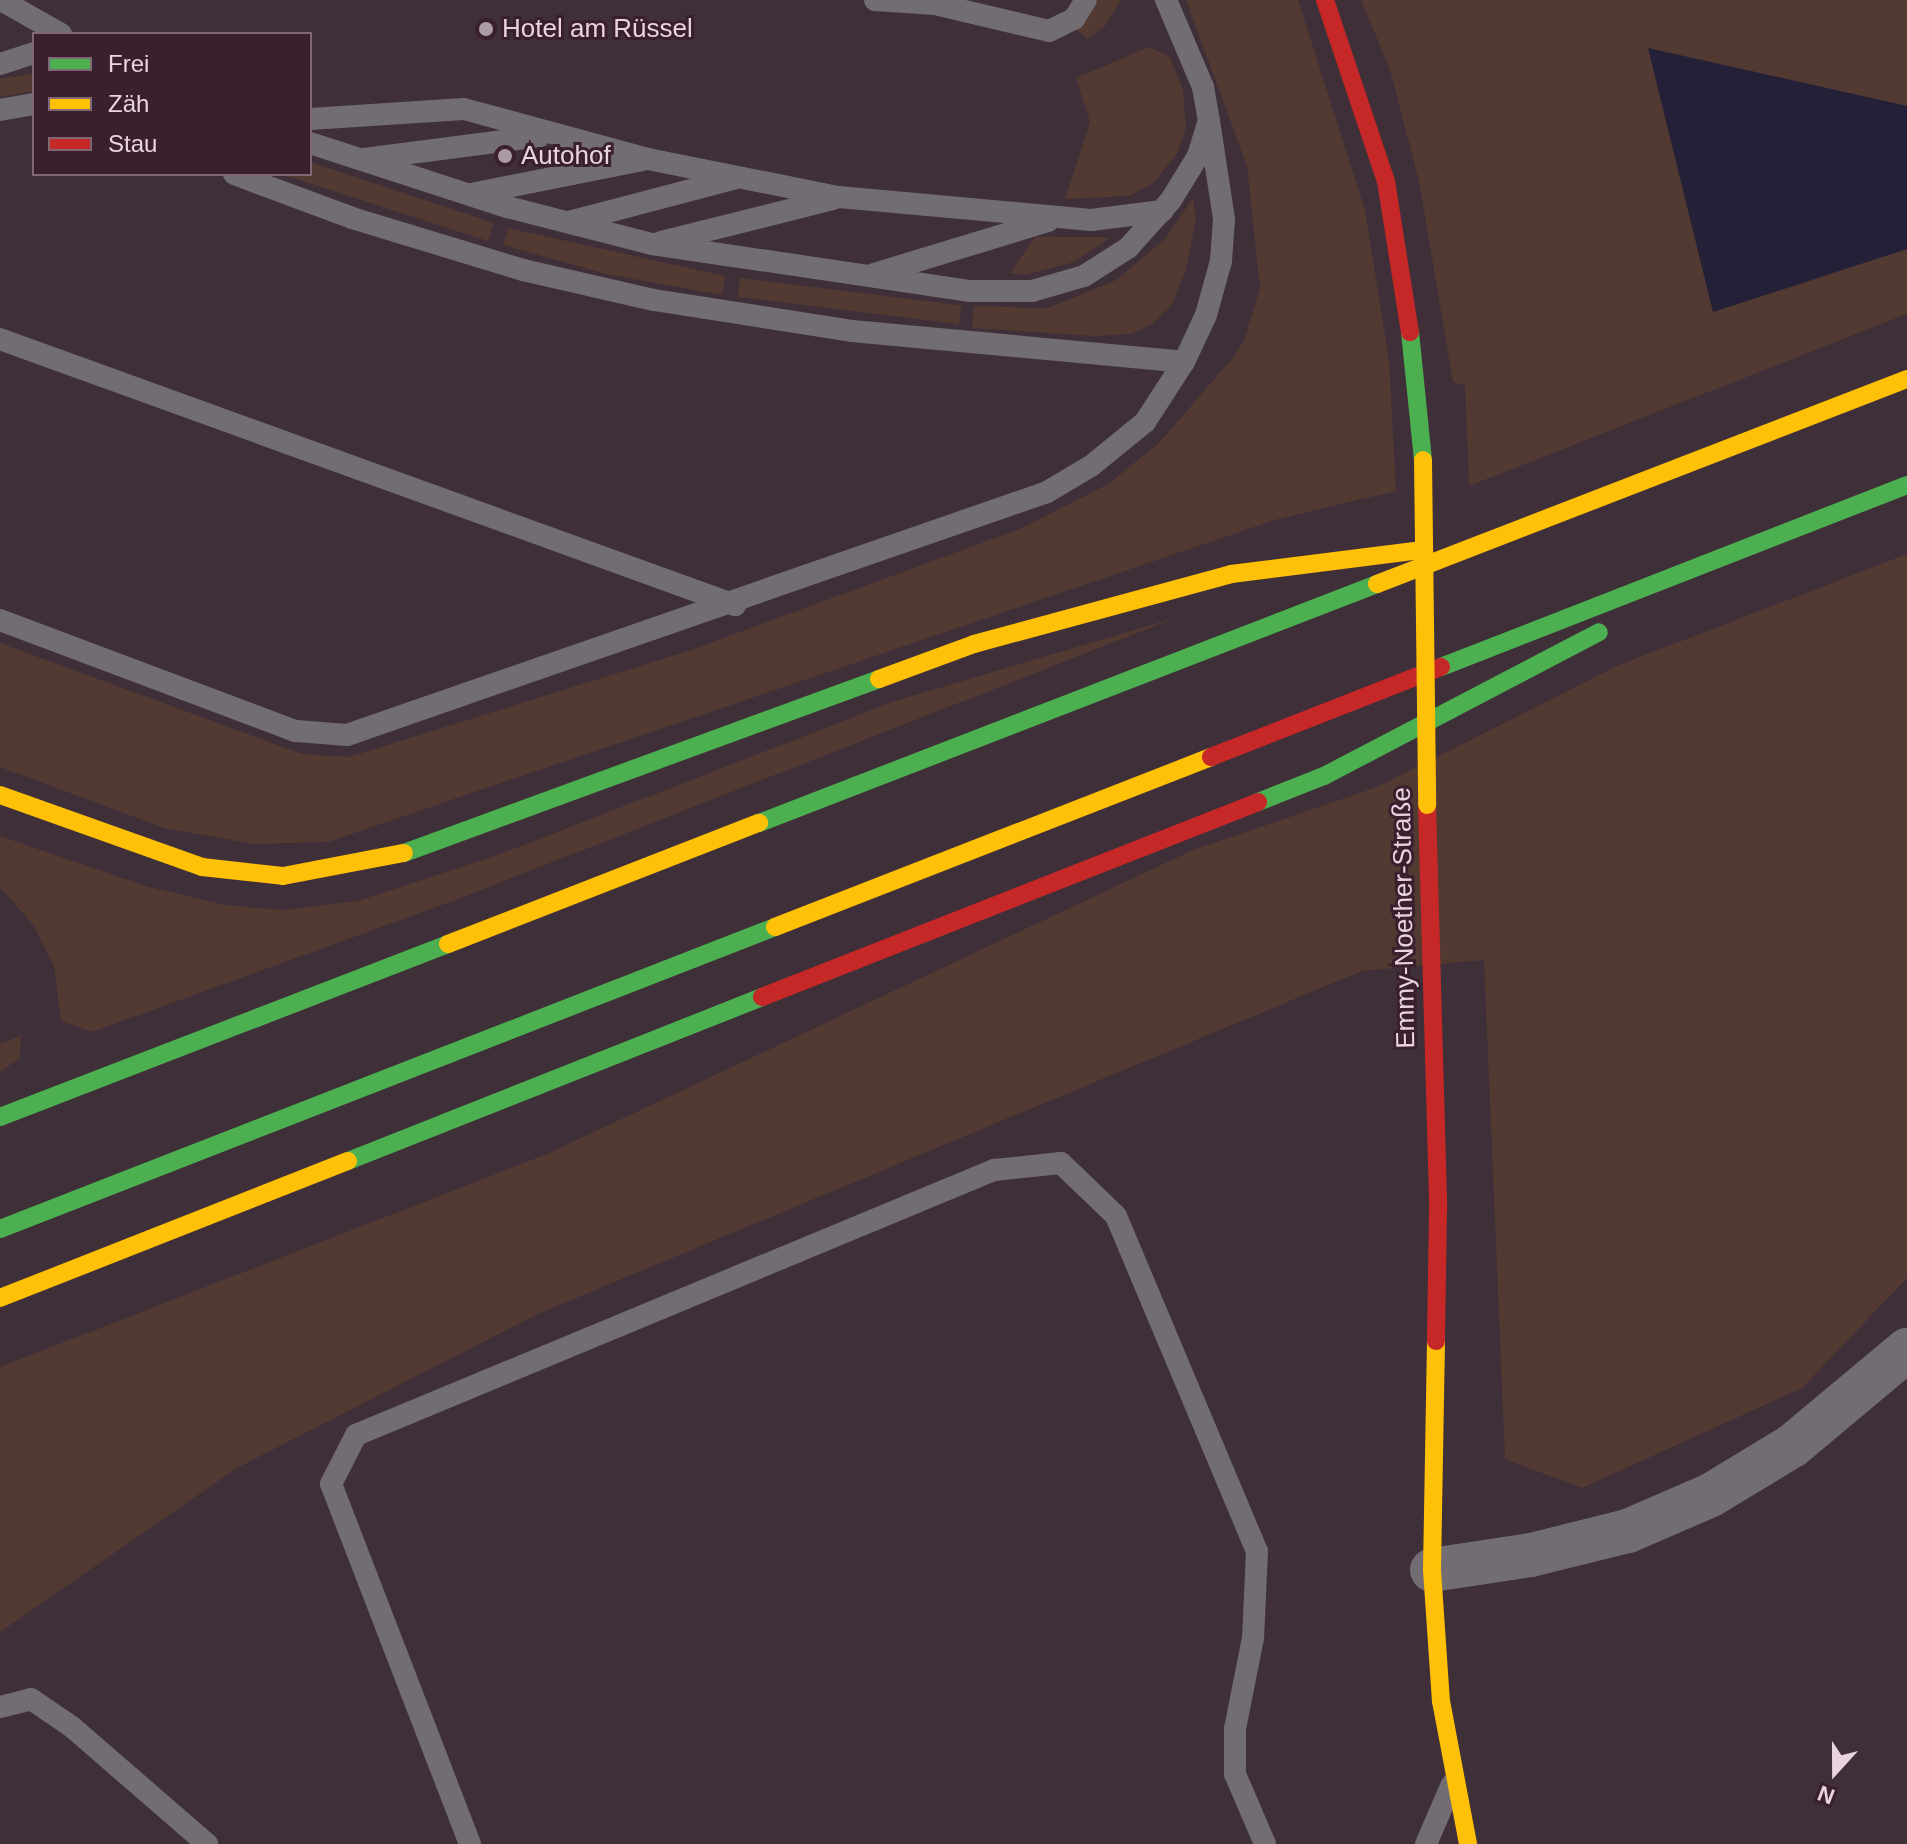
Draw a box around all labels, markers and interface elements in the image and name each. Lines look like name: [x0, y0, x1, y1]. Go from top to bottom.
place label: Hotel am Rüssel: [502, 13, 693, 45]
marker: Hotel am Rüssel: [477, 20, 495, 38]
legend: [32, 32, 312, 176]
text: Frei: [108, 50, 149, 77]
text: Zäh: [108, 90, 149, 117]
text: Stau: [108, 130, 157, 157]
place label: Autohof: [521, 140, 611, 172]
marker: Autohof: [496, 147, 514, 165]
street label: Emmy-Noether-Straße: [1386, 787, 1422, 1049]
north arrow: [1795, 1732, 1875, 1812]
text: N: [1814, 1780, 1838, 1809]

